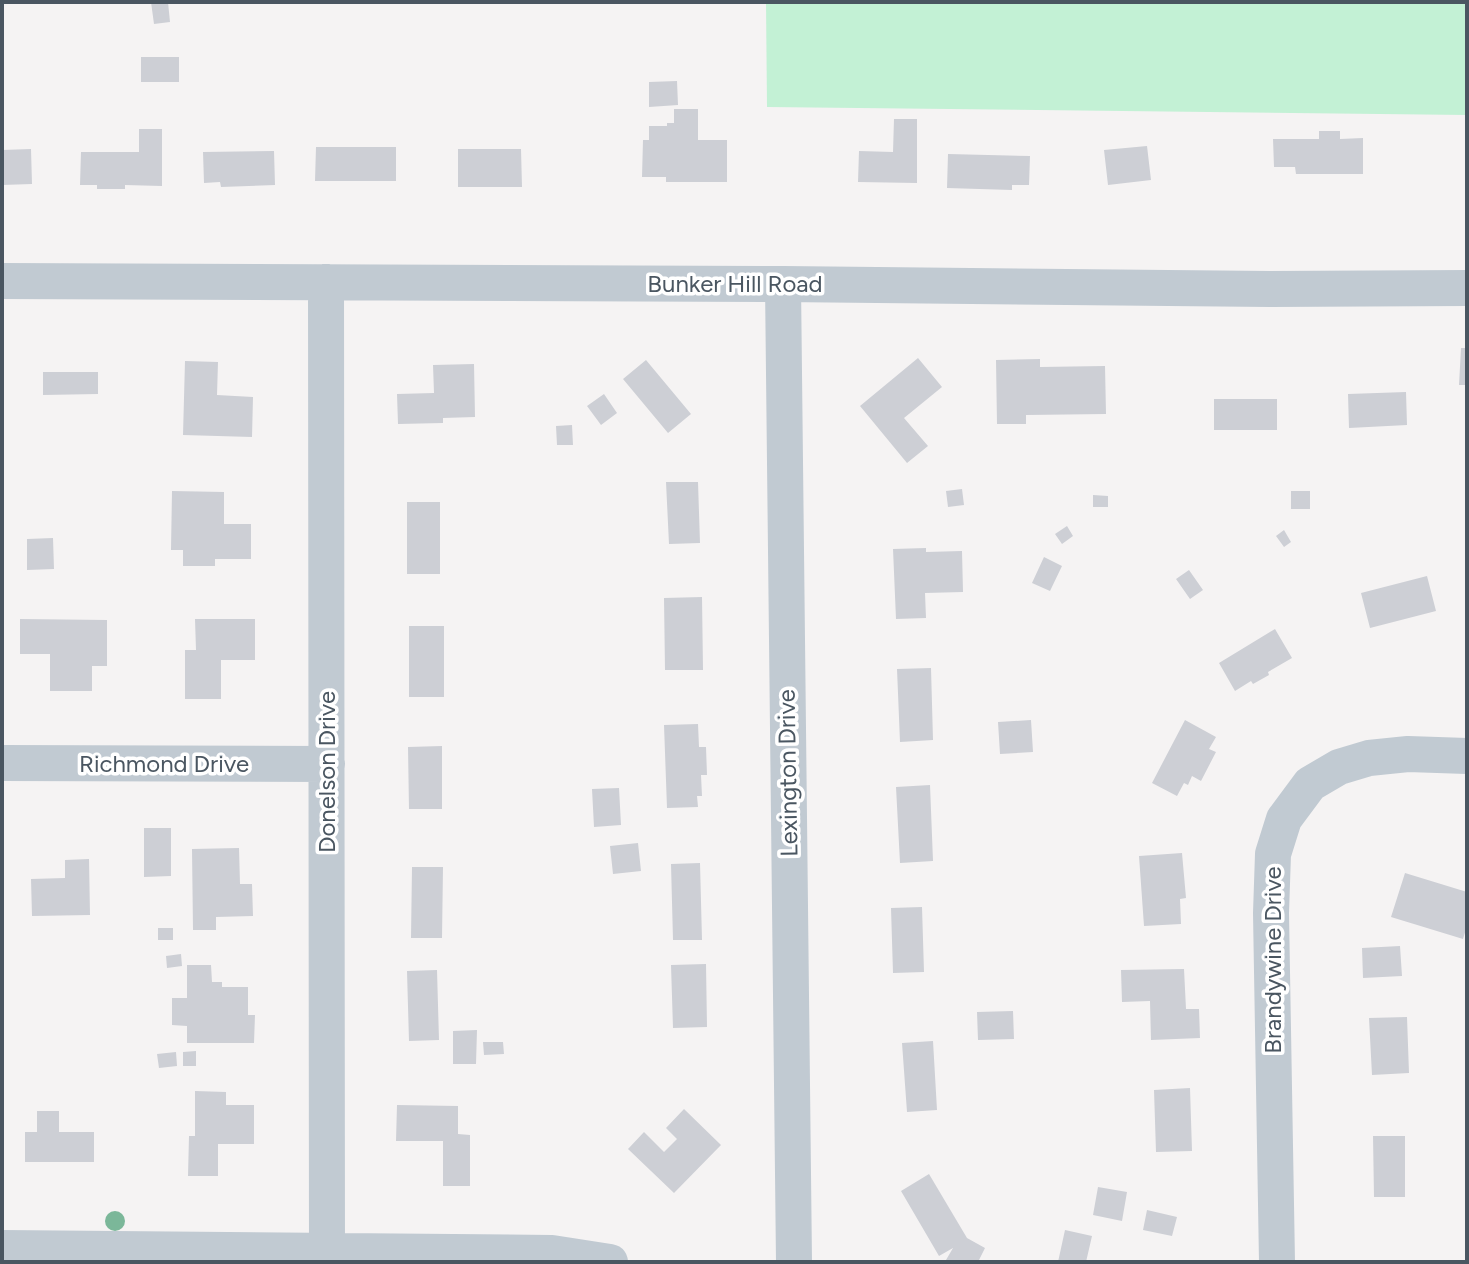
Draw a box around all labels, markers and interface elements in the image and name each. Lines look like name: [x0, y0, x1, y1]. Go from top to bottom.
street label: Bunker Hill Road: [647, 269, 823, 298]
street label: Lexington Drive: [772, 689, 803, 857]
street label: Donelson Drive: [312, 691, 341, 853]
street label: Richmond Drive: [79, 749, 249, 778]
street label: Brandywine Drive: [1258, 866, 1287, 1054]

